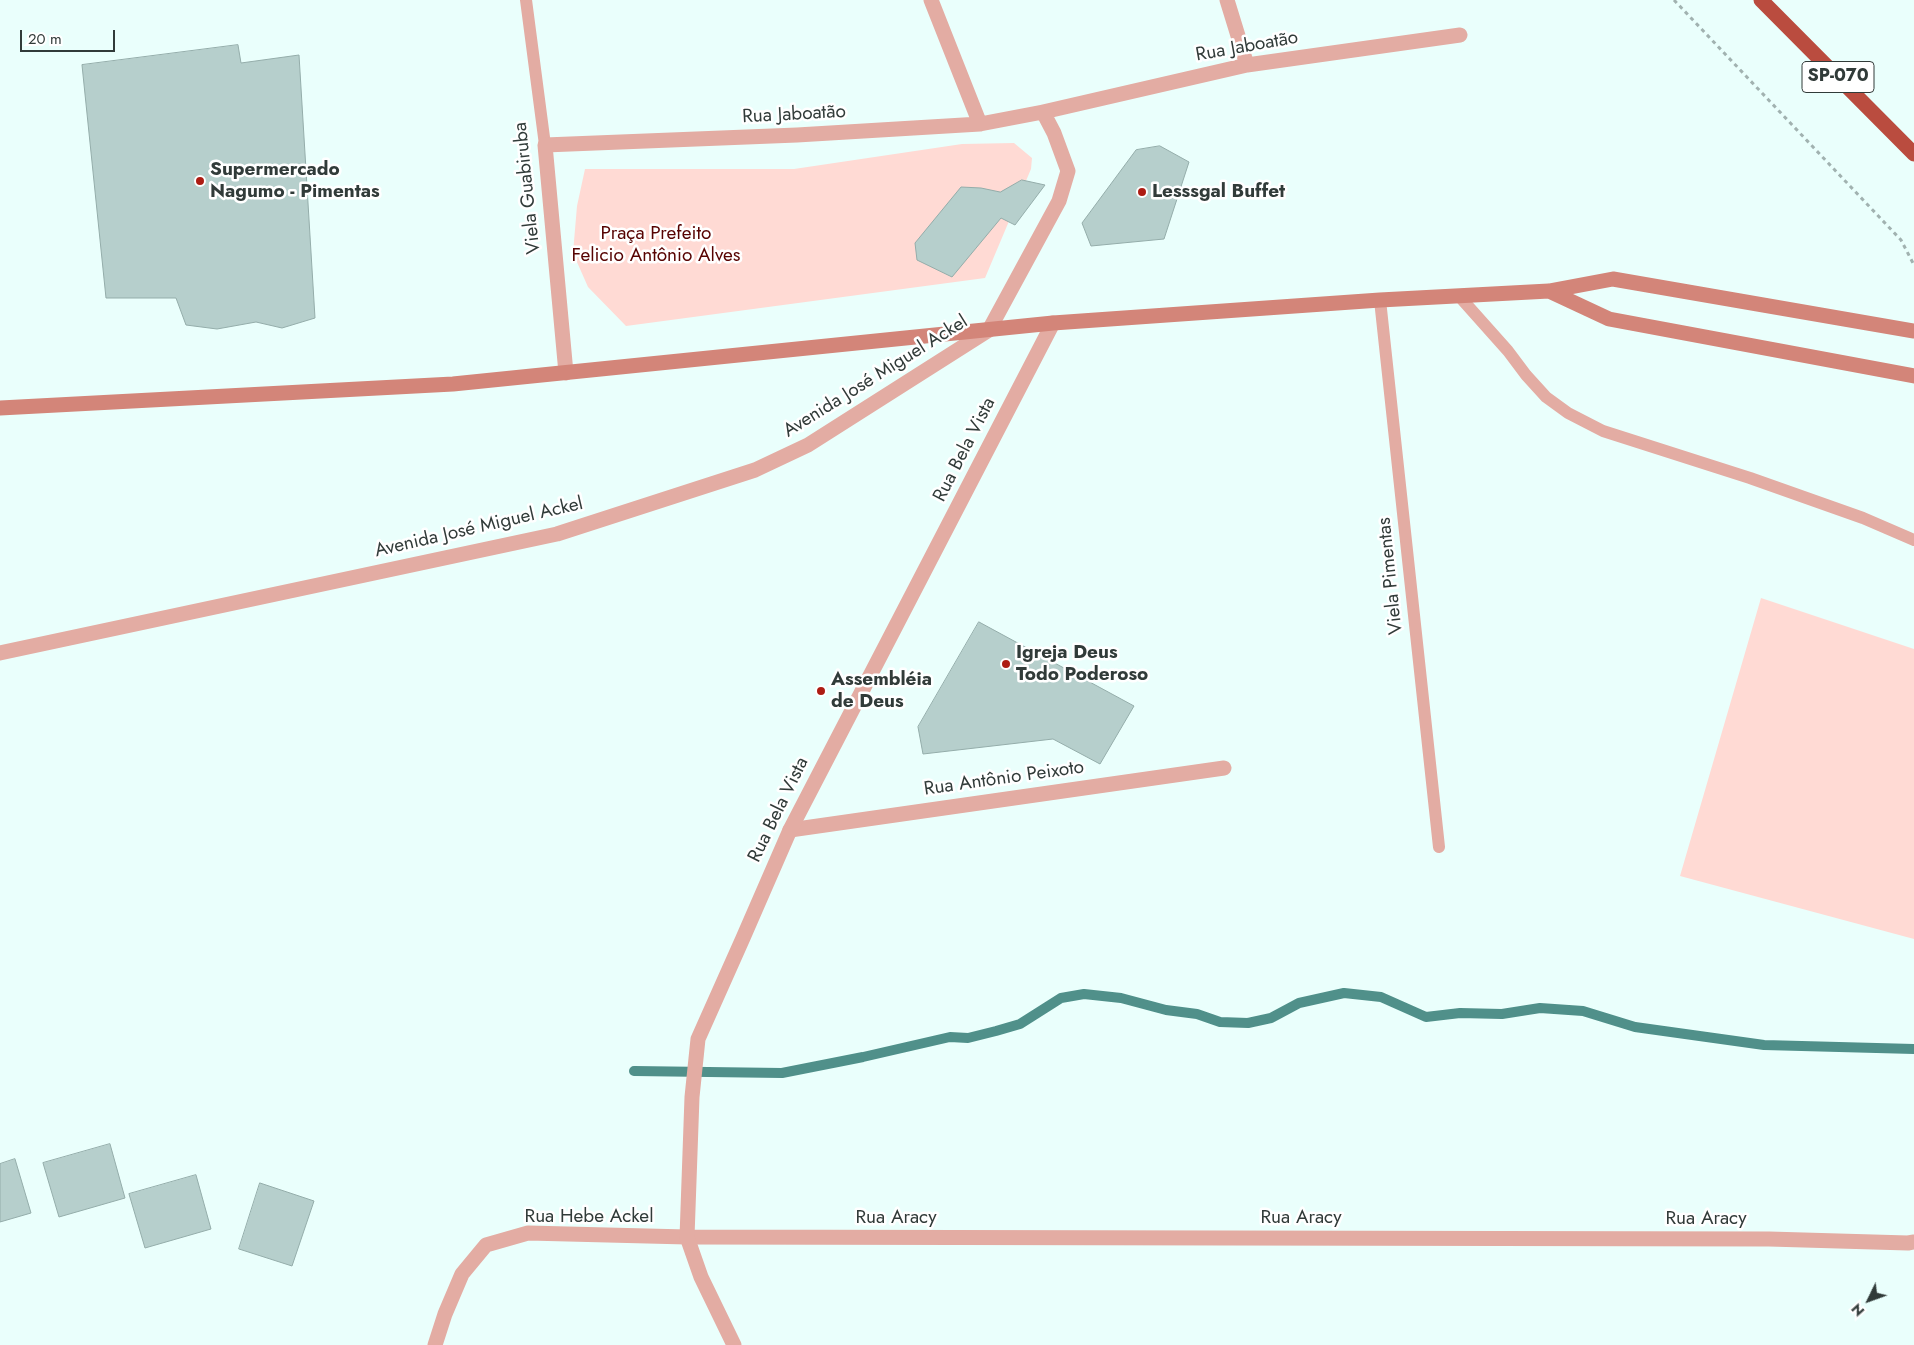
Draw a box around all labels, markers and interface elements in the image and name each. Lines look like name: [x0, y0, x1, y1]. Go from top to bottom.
scale bar: [22, 20, 118, 52]
street label: Rua Jaboatão: [1194, 27, 1300, 67]
text: 20 m: [28, 28, 62, 50]
road number: SP-070: [1802, 62, 1874, 92]
street label: Rua Jaboatão: [742, 101, 846, 129]
street label: Viela Guabiruba: [510, 121, 546, 255]
place label: Supermercado Nagumo - Pimentas: [210, 159, 380, 203]
marker: Supermercado Nagumo - Pimentas: [194, 175, 206, 187]
place label: Lesssgal Buffet: [1152, 181, 1285, 203]
marker: Lesssgal Buffet: [1136, 186, 1148, 198]
park label: Praça Prefeito Felicio Antônio Alves: [572, 223, 740, 267]
street label: Avenida José Miguel Ackel: [780, 311, 972, 443]
street label: Rua Bela Vista: [929, 394, 1001, 506]
street label: Avenida José Miguel Ackel: [373, 493, 585, 563]
street label: Viela Pimentas: [1374, 516, 1408, 636]
place label: Igreja Deus Todo Poderoso: [1016, 642, 1148, 686]
marker: Igreja Deus Todo Poderoso: [1000, 658, 1012, 670]
place label: Assembléia de Deus: [831, 669, 932, 713]
marker: Assembléia de Deus: [815, 685, 827, 697]
street label: Rua Bela Vista: [744, 754, 814, 866]
street label: Rua Antônio Peixoto: [922, 756, 1086, 802]
street label: Rua Hebe Ackel: [525, 1206, 653, 1228]
street label: Rua Aracy: [855, 1207, 937, 1229]
street label: Rua Aracy: [1260, 1207, 1342, 1229]
street label: Rua Aracy: [1665, 1208, 1747, 1230]
north arrow: [1844, 1275, 1894, 1325]
text: N: [1847, 1299, 1869, 1321]

